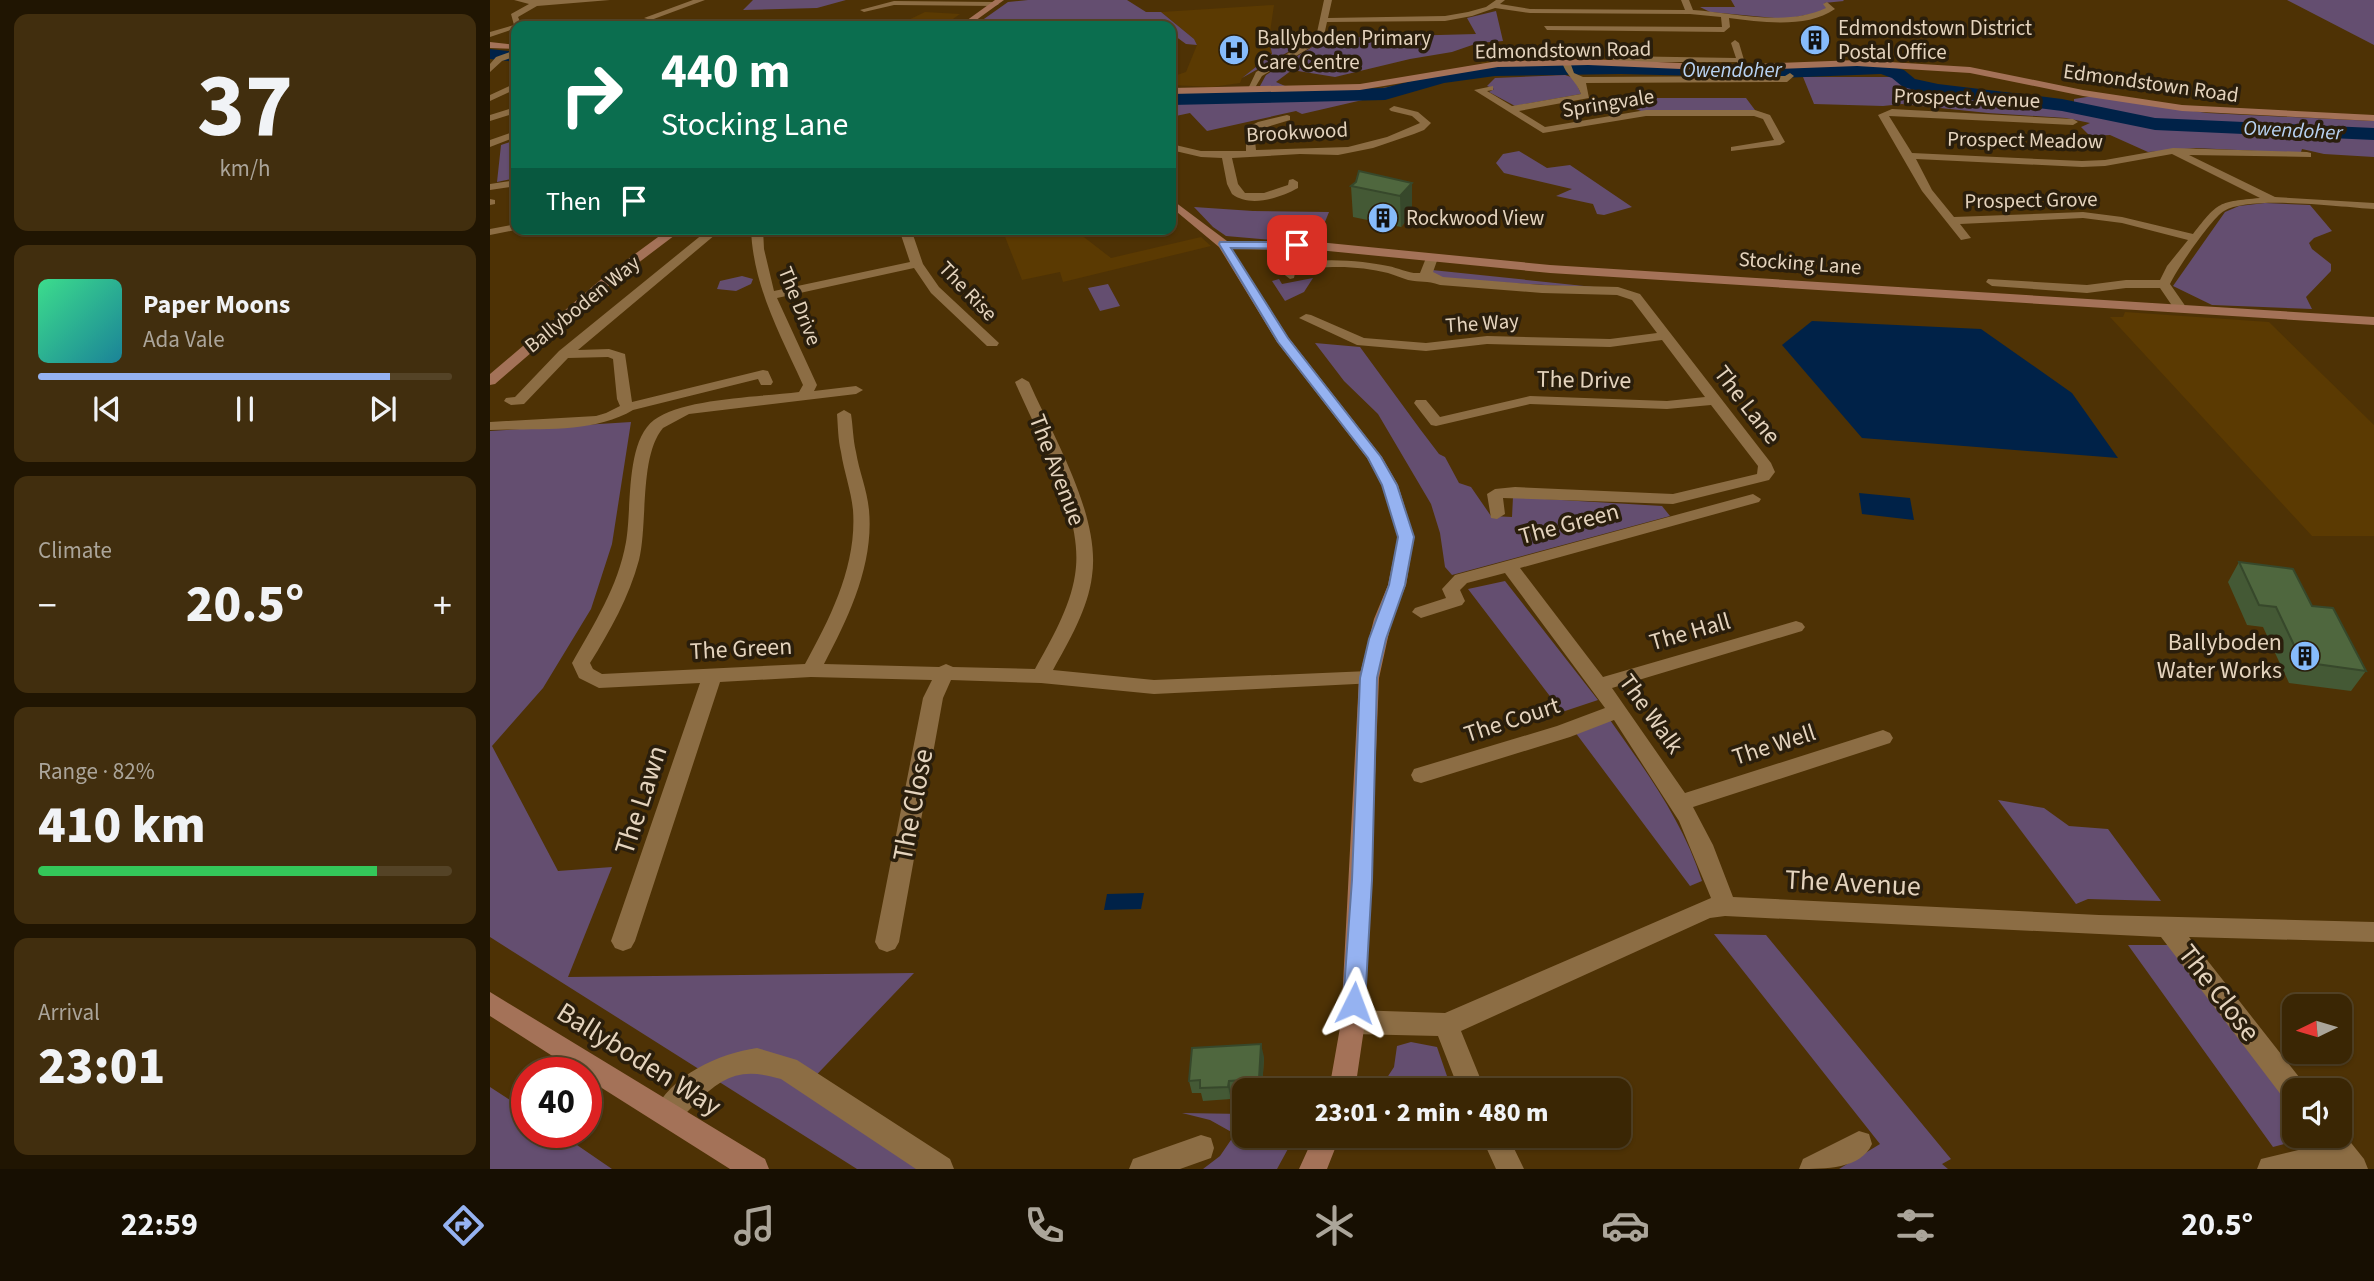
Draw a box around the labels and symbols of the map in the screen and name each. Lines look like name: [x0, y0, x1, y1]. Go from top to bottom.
place label: Edmondstown District Postal Office: [1838, 13, 2032, 67]
place label: Ballyboden Primary Care Centre: [1257, 23, 1431, 77]
building icon: Edmondstown District Postal Office: [1798, 23, 1832, 57]
hospital icon: Ballyboden Primary Care Centre: [1217, 33, 1251, 67]
street label: Edmondstown Road: [1474, 33, 1652, 67]
water label: Owendoher: [1682, 55, 1783, 85]
street label: Edmondstown Road: [2061, 56, 2241, 110]
street label: Prospect Avenue: [1893, 80, 2041, 116]
street label: Springvale: [1560, 81, 1656, 125]
water label: Owendoher: [2243, 112, 2344, 148]
street label: Brookwood: [1245, 114, 1349, 150]
street label: Prospect Meadow: [1947, 124, 2103, 156]
street label: Prospect Grove: [1964, 184, 2098, 216]
building icon: Rockwood View: [1366, 201, 1400, 235]
place label: Rockwood View: [1406, 203, 1544, 233]
pin: [1267, 215, 1327, 275]
street label: Stocking Lane: [1738, 244, 1862, 282]
street label: Ballyboden Way: [518, 248, 646, 360]
street label: The Rise: [932, 254, 1004, 328]
street label: The Drive: [771, 262, 829, 350]
street label: The Way: [1444, 305, 1520, 341]
street label: The Lane: [1705, 358, 1789, 452]
street label: The Drive: [1536, 362, 1632, 398]
street label: The Avenue: [1020, 409, 1094, 531]
street label: The Green: [1515, 494, 1623, 554]
street label: The Hall: [1645, 604, 1735, 660]
place label: Ballyboden Water Works: [2157, 625, 2282, 688]
street label: The Green: [689, 629, 793, 669]
building icon: Ballyboden Water Works: [2288, 639, 2322, 673]
street label: The Walk: [1610, 667, 1692, 761]
street label: The Court: [1460, 688, 1564, 752]
street label: The Well: [1728, 715, 1820, 775]
street label: The Lawn: [605, 740, 677, 860]
street label: The Close: [883, 745, 943, 865]
street label: The Avenue: [1784, 859, 1922, 907]
street label: The Close: [2168, 936, 2270, 1050]
position arrow: [1317, 966, 1391, 1040]
street label: Ballyboden Way: [549, 992, 729, 1126]
north arrow: [2282, 994, 2352, 1064]
speed limit sign: 40: [511, 1057, 602, 1148]

